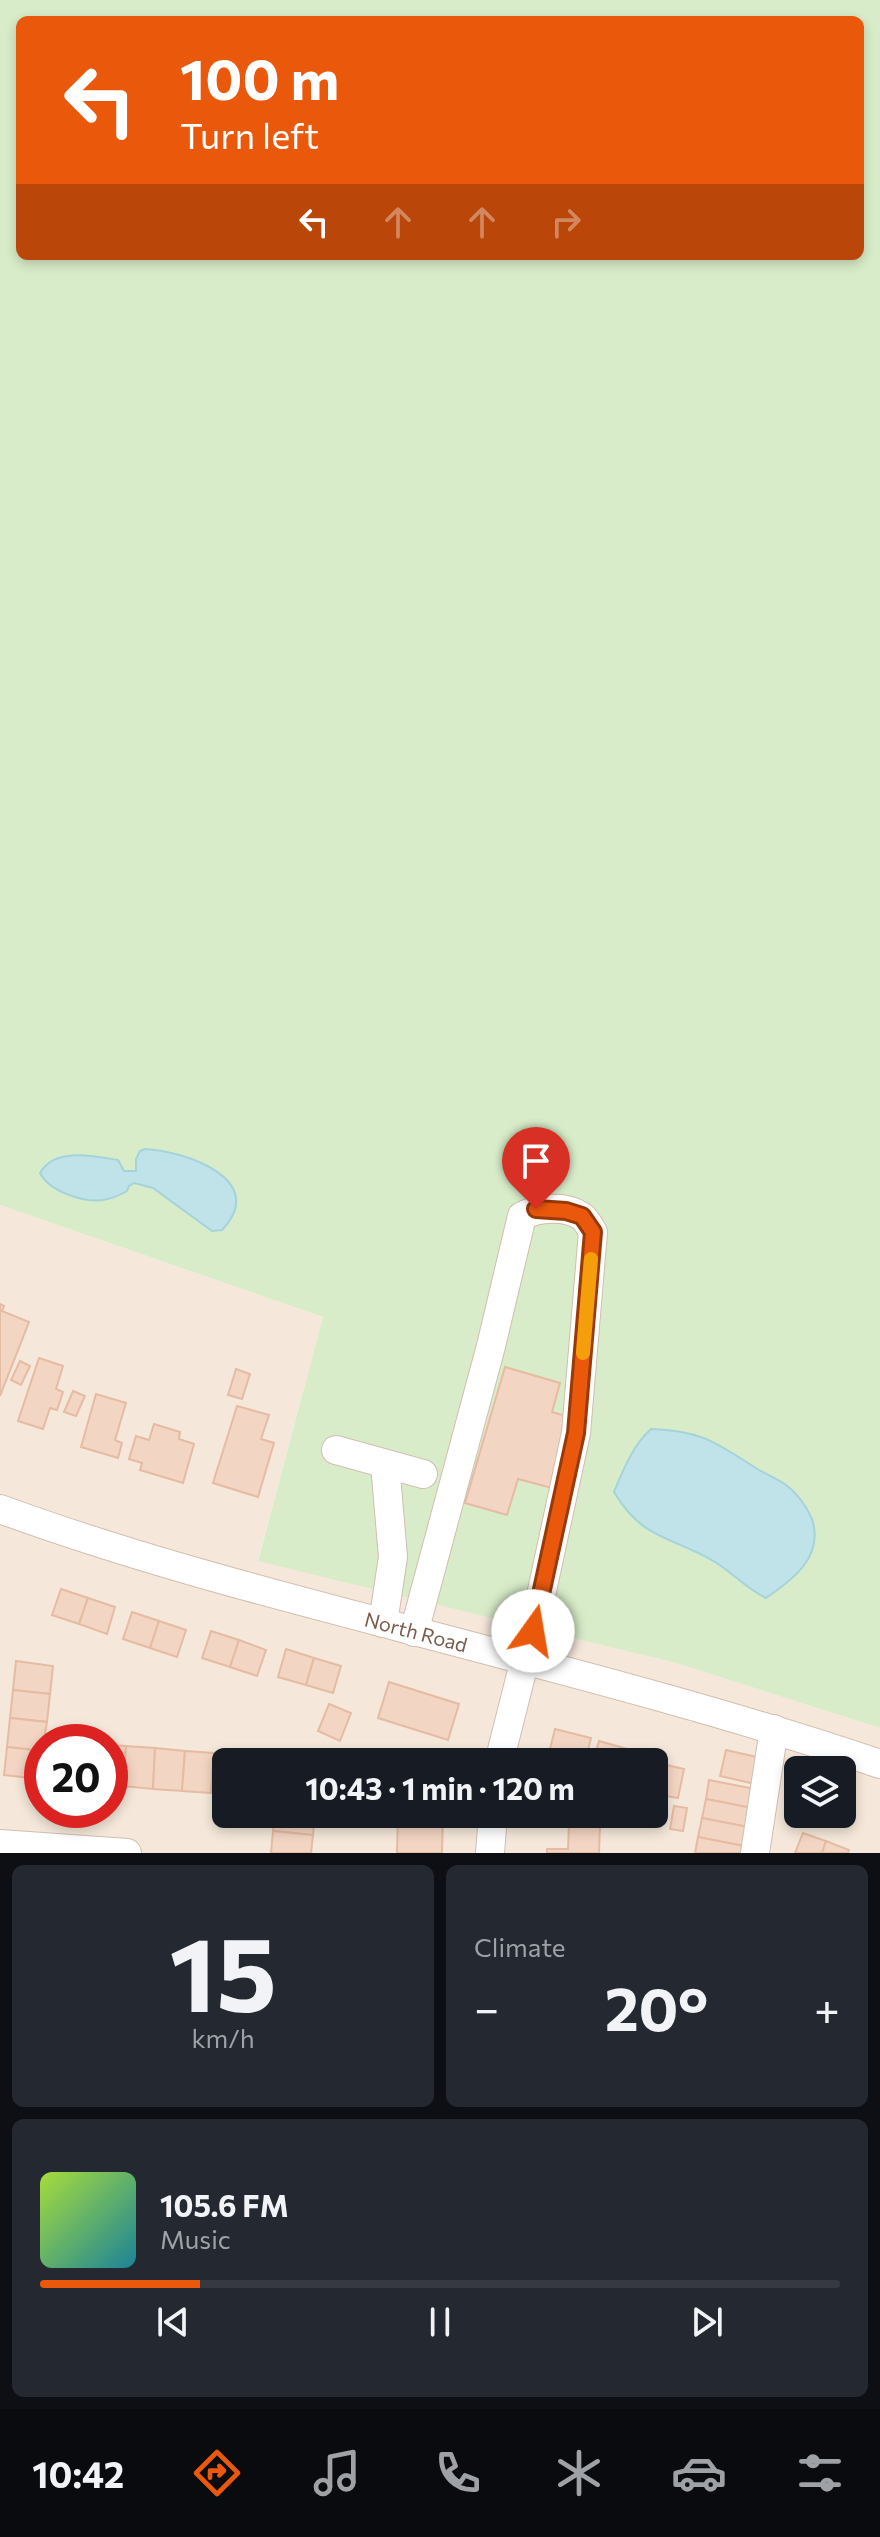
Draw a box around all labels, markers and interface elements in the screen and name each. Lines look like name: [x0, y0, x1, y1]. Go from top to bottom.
text: 100 m: [180, 43, 339, 112]
icon: left: [48, 48, 152, 152]
text: Turn left: [180, 112, 319, 156]
icon: left: [292, 200, 336, 244]
icon: ahead: [376, 200, 420, 244]
icon: ahead: [460, 200, 504, 244]
icon: right: [544, 200, 588, 244]
pin: [502, 1127, 570, 1209]
icon: arrive: [514, 1139, 558, 1183]
position arrow: [491, 1589, 575, 1673]
street label: North Road: [362, 1606, 470, 1657]
speed limit sign: 20: [24, 1724, 128, 1828]
map controls: [784, 1756, 856, 1828]
button: layers: [784, 1756, 856, 1828]
text: 10:43 · 1 min · 120 m: [305, 1769, 575, 1806]
text: 15: [169, 1906, 277, 2033]
text: Climate: [474, 1931, 566, 1962]
text: 20°: [605, 1970, 708, 2043]
text: −: [474, 1980, 499, 2034]
text: +: [814, 1980, 840, 2034]
text: km/h: [191, 2022, 255, 2053]
text: 105.6 FM: [160, 2186, 289, 2223]
text: Music: [160, 2223, 231, 2254]
icon: previous: [151, 2300, 195, 2344]
icon: pause: [418, 2300, 462, 2344]
icon: next: [685, 2300, 729, 2344]
icon: directions: [189, 2445, 245, 2501]
icon: music: [309, 2445, 365, 2501]
icon: phone: [430, 2445, 486, 2501]
icon: climate: [551, 2445, 607, 2501]
icon: car: [671, 2445, 727, 2501]
icon: filters: [792, 2445, 848, 2501]
text: 10:42: [32, 2451, 124, 2495]

